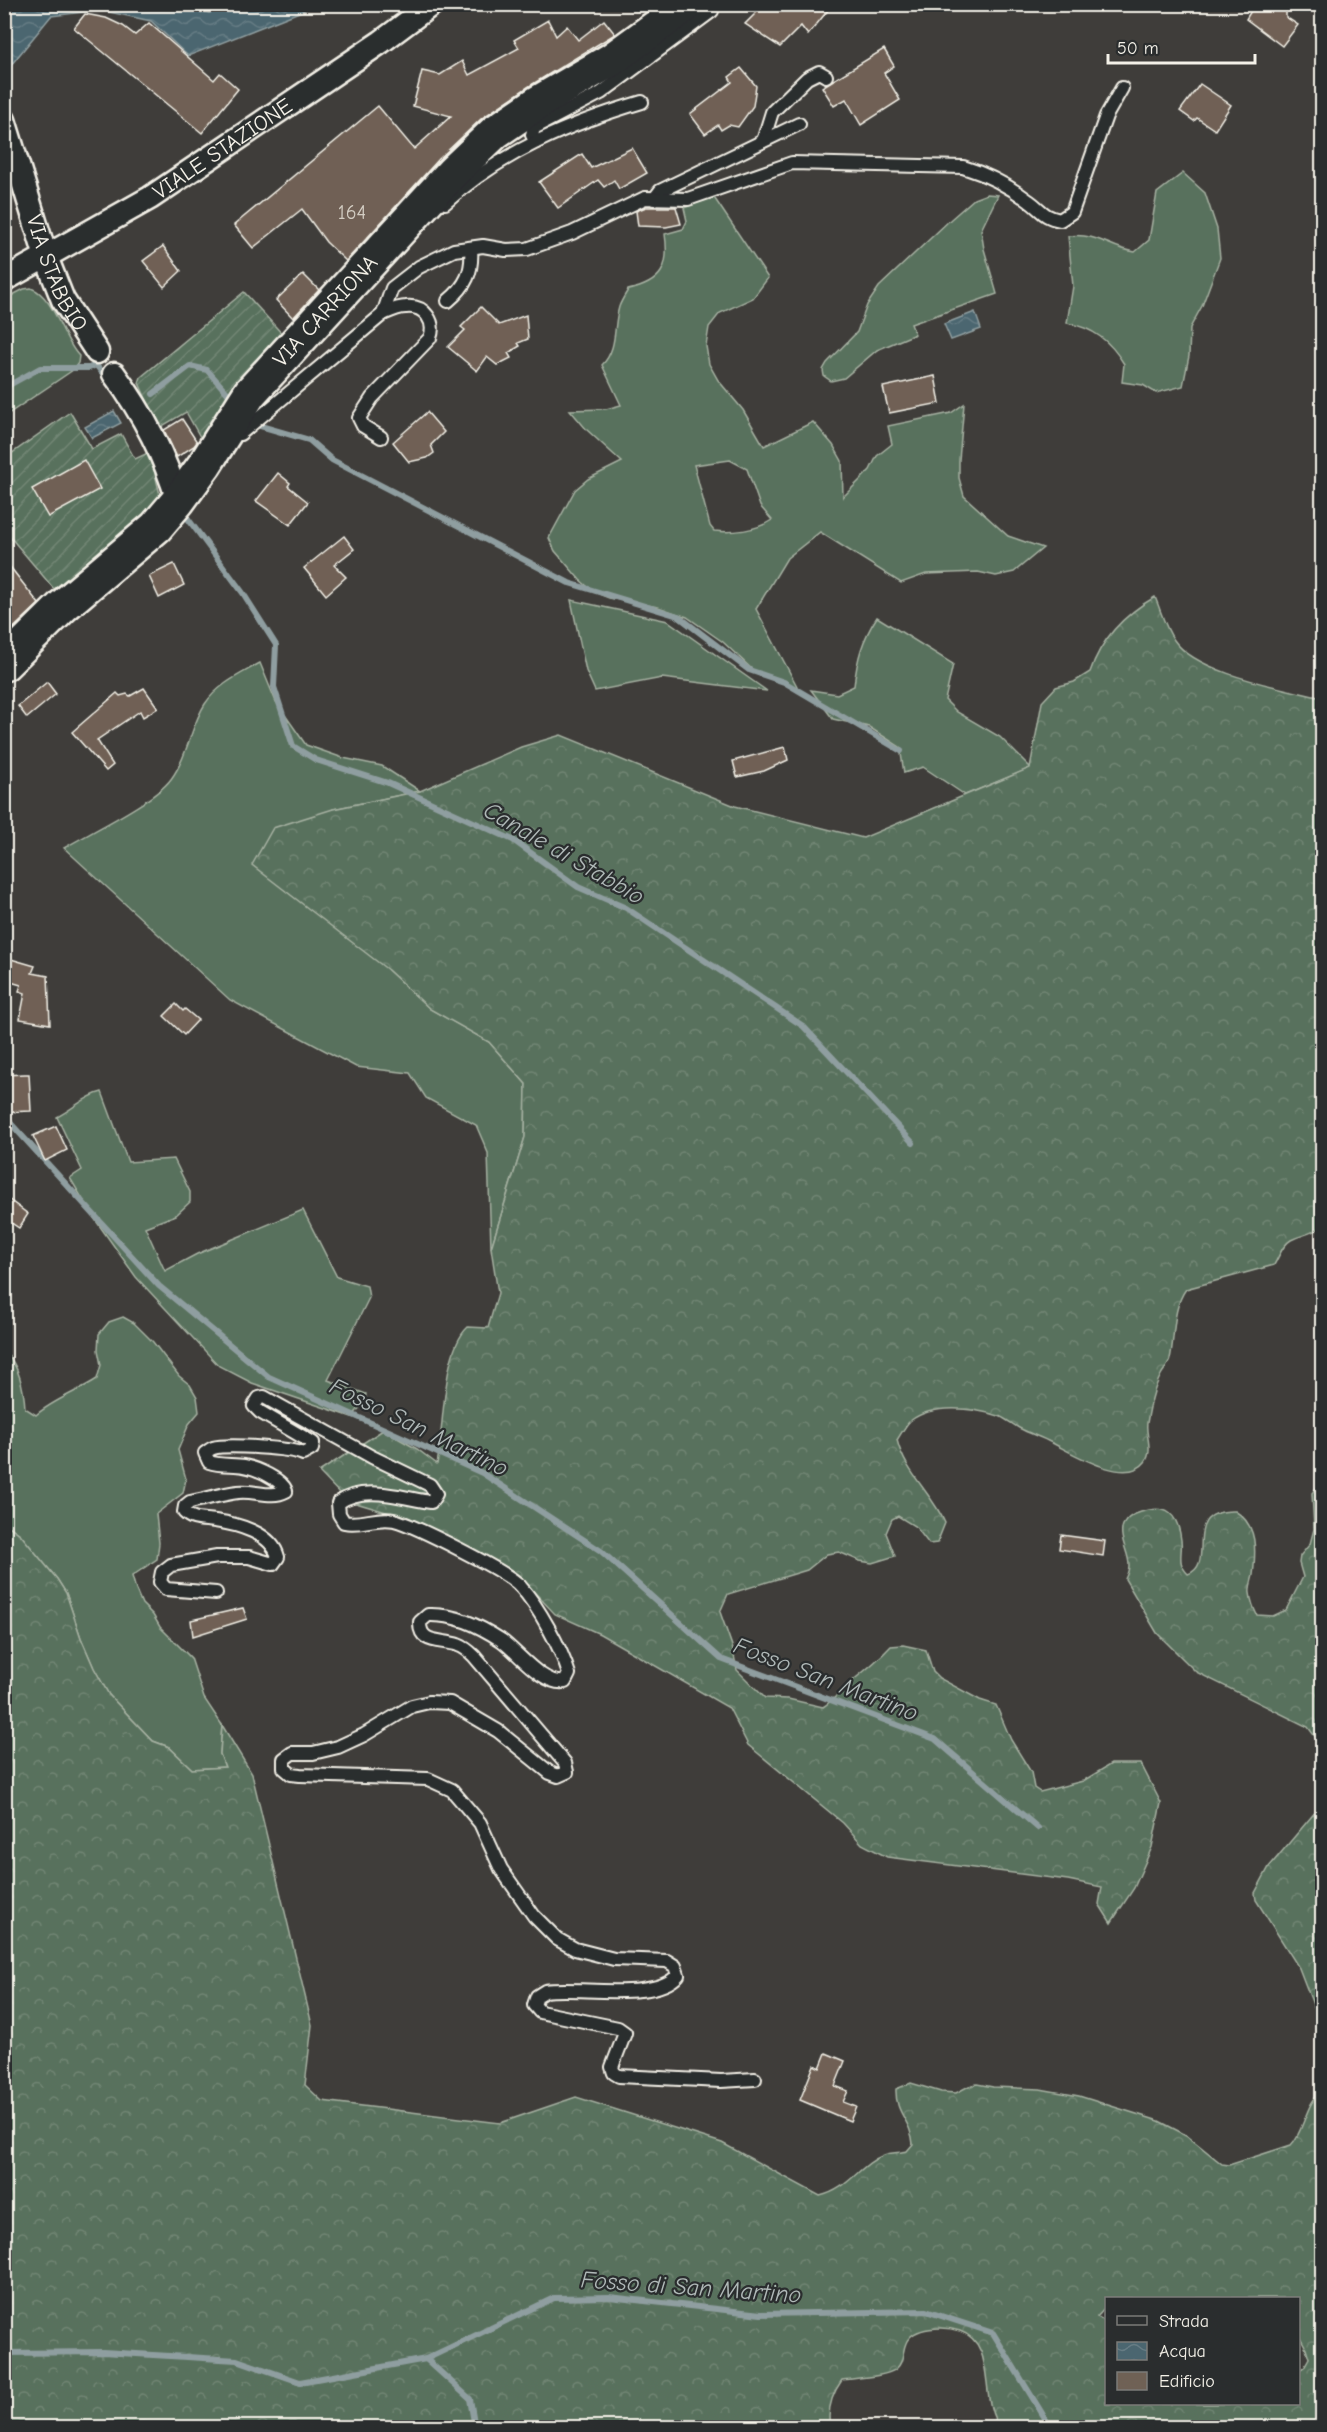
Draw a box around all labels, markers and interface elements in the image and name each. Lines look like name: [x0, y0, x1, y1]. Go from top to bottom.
scale bar: [1108, 27, 1255, 65]
text: 50 m: [1117, 38, 1159, 59]
street label: VIALE STAZIONE: [148, 93, 297, 205]
house number: 164: [338, 201, 366, 224]
street label: VIA STABBIO: [21, 212, 93, 336]
street label: VIA CARRIONA: [268, 250, 383, 372]
water label: Canale di Stabbio: [479, 796, 649, 910]
water label: Fosso San Martino: [325, 1372, 513, 1482]
water label: Fosso San Martino: [730, 1631, 922, 1727]
water label: Fosso di San Martino: [580, 2265, 802, 2309]
legend: [1105, 2297, 1300, 2405]
text: Strada: [1159, 2311, 1209, 2332]
text: Acqua: [1159, 2341, 1206, 2362]
text: Edificio: [1159, 2371, 1215, 2392]

